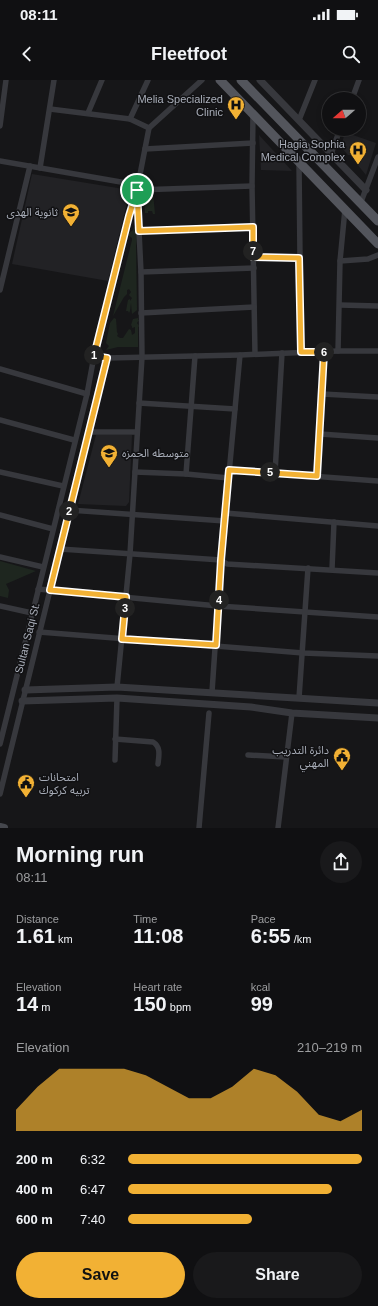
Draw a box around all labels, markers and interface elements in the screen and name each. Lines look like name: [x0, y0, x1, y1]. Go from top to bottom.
text: 08:11: [20, 6, 58, 23]
icon: back: [16, 43, 38, 65]
icon: search: [340, 43, 362, 65]
text: Fleetfoot: [151, 44, 227, 64]
north arrow: [322, 92, 366, 136]
map controls: [322, 92, 366, 136]
place label: Melia Specialized Clinic: [137, 93, 223, 118]
hospital icon: Melia Specialized Clinic: [226, 95, 246, 120]
place label: Hagia Sophia Medical Complex: [261, 138, 346, 163]
hospital icon: Hagia Sophia Medical Complex: [348, 140, 368, 165]
pin: [120, 173, 154, 207]
icon: arrive: [126, 179, 148, 201]
school or university icon: ثانوية الهدى: [61, 202, 81, 227]
place label: ثانوية الهدى: [6, 206, 58, 219]
pin: 7: [243, 241, 263, 261]
text: 7: [250, 245, 256, 257]
pin: 6: [314, 342, 334, 362]
pin: 1: [84, 345, 104, 365]
text: 6: [321, 346, 327, 358]
text: 1: [91, 349, 97, 361]
school or university icon: متوسطه الحمزه: [99, 443, 119, 468]
place label: متوسطه الحمزه: [122, 447, 189, 460]
pin: 5: [260, 462, 280, 482]
text: 5: [267, 466, 273, 478]
pin: 2: [59, 501, 79, 521]
text: 2: [66, 505, 72, 517]
pin: 4: [209, 590, 229, 610]
text: 4: [216, 594, 222, 606]
pin: 3: [115, 598, 135, 618]
street label: Sultan Saqi St.: [12, 601, 42, 675]
text: 3: [122, 602, 128, 614]
place label: دائرة التدريب المهني: [272, 744, 329, 773]
public building icon: دائرة التدريب المهني: [332, 746, 352, 771]
place label: امتحانات تربيه كركوك: [39, 771, 90, 797]
public building icon: امتحانات تربيه كركوك: [16, 773, 36, 798]
button: share: [320, 841, 362, 883]
text: Morning run: [16, 842, 144, 867]
text: 08:11: [16, 870, 48, 885]
text: Distance: [16, 913, 59, 925]
text: Time: [133, 913, 157, 925]
text: Pace: [251, 913, 276, 925]
text: 1.61: [16, 925, 55, 947]
text: 11:08: [133, 925, 183, 947]
text: 6:55: [251, 925, 291, 947]
text: km: [55, 933, 73, 945]
text: /km: [291, 933, 311, 945]
text: Elevation: [16, 981, 61, 993]
text: Heart rate: [133, 981, 182, 993]
text: kcal: [251, 981, 270, 993]
text: 14: [16, 993, 38, 1015]
text: 150: [133, 993, 167, 1015]
text: 99: [251, 993, 273, 1015]
text: m: [38, 1001, 50, 1013]
text: bpm: [167, 1001, 191, 1013]
text: Elevation: [16, 1040, 69, 1055]
text: 210–219 m: [297, 1040, 362, 1055]
text: 200 m: [16, 1152, 53, 1167]
text: 6:32: [80, 1152, 105, 1167]
text: 400 m: [16, 1182, 53, 1197]
text: 6:47: [80, 1182, 105, 1197]
text: 600 m: [16, 1212, 53, 1227]
text: 7:40: [80, 1212, 105, 1227]
button: Save: [16, 1252, 185, 1298]
button: Share: [193, 1252, 362, 1298]

